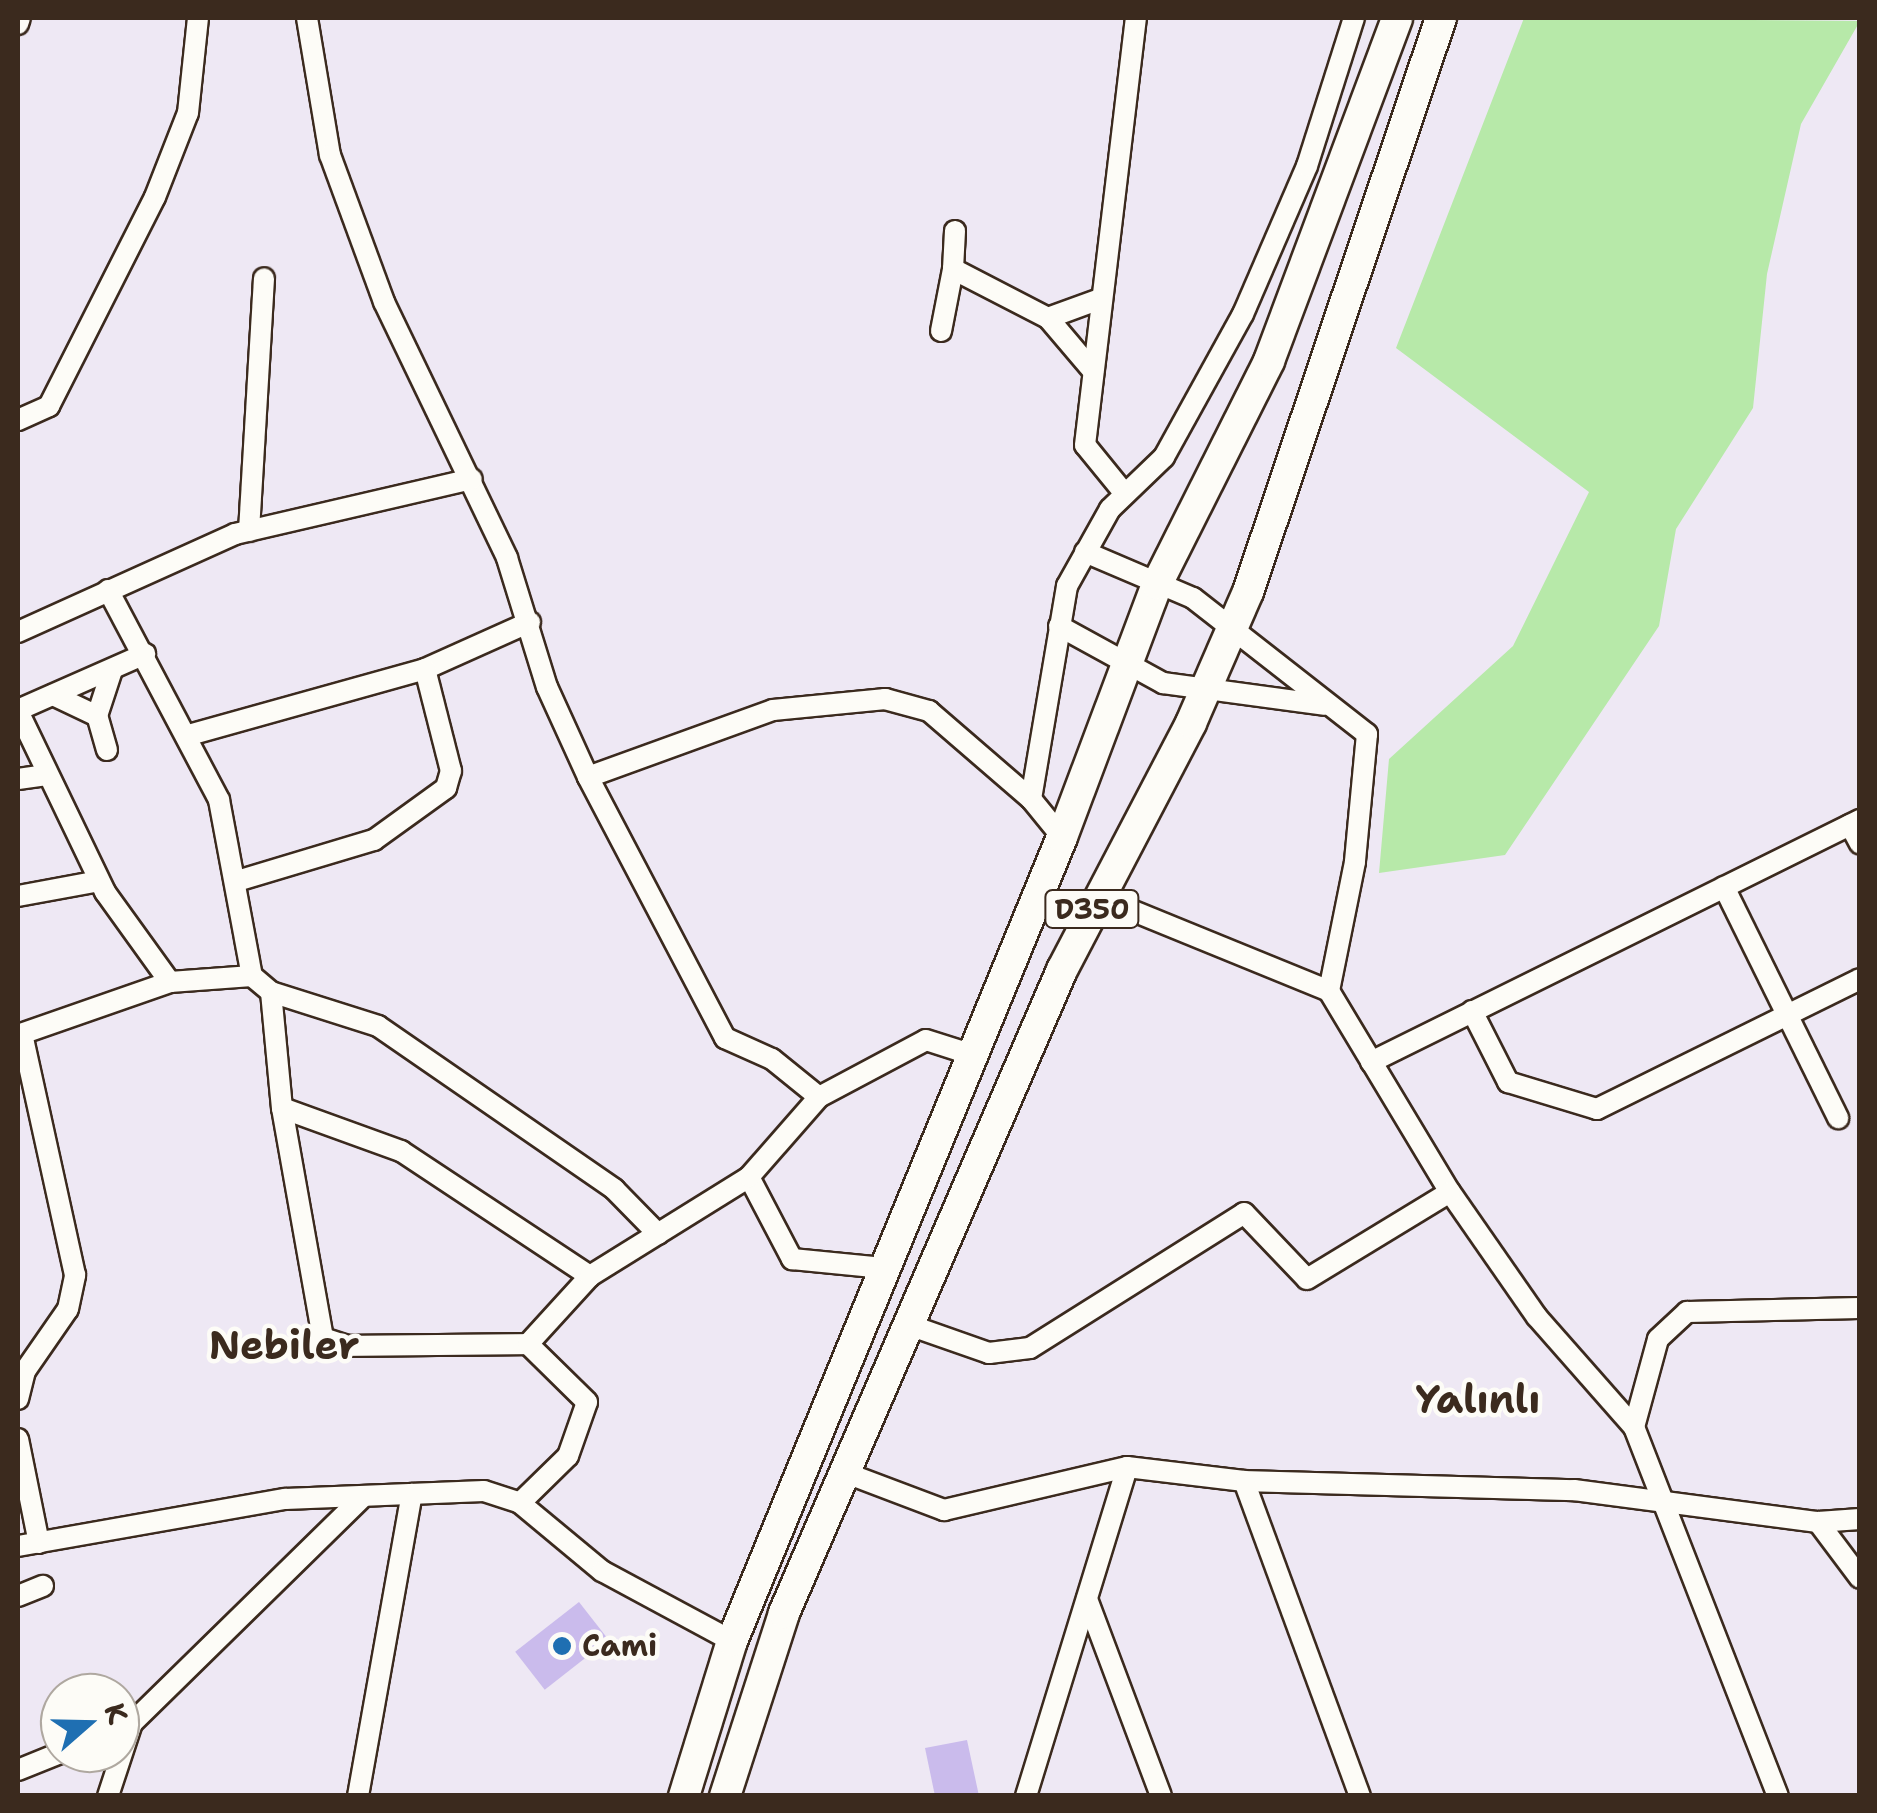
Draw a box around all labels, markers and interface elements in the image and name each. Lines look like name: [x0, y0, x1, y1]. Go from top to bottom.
road number: D350: [1042, 886, 1142, 932]
district label: Nebiler: [209, 1321, 359, 1369]
district label: Yalınlı: [1416, 1375, 1540, 1423]
place label: Cami: [582, 1628, 657, 1664]
marker: Cami: [551, 1635, 573, 1657]
north arrow: [40, 1673, 140, 1773]
text: K: [95, 1698, 137, 1729]

